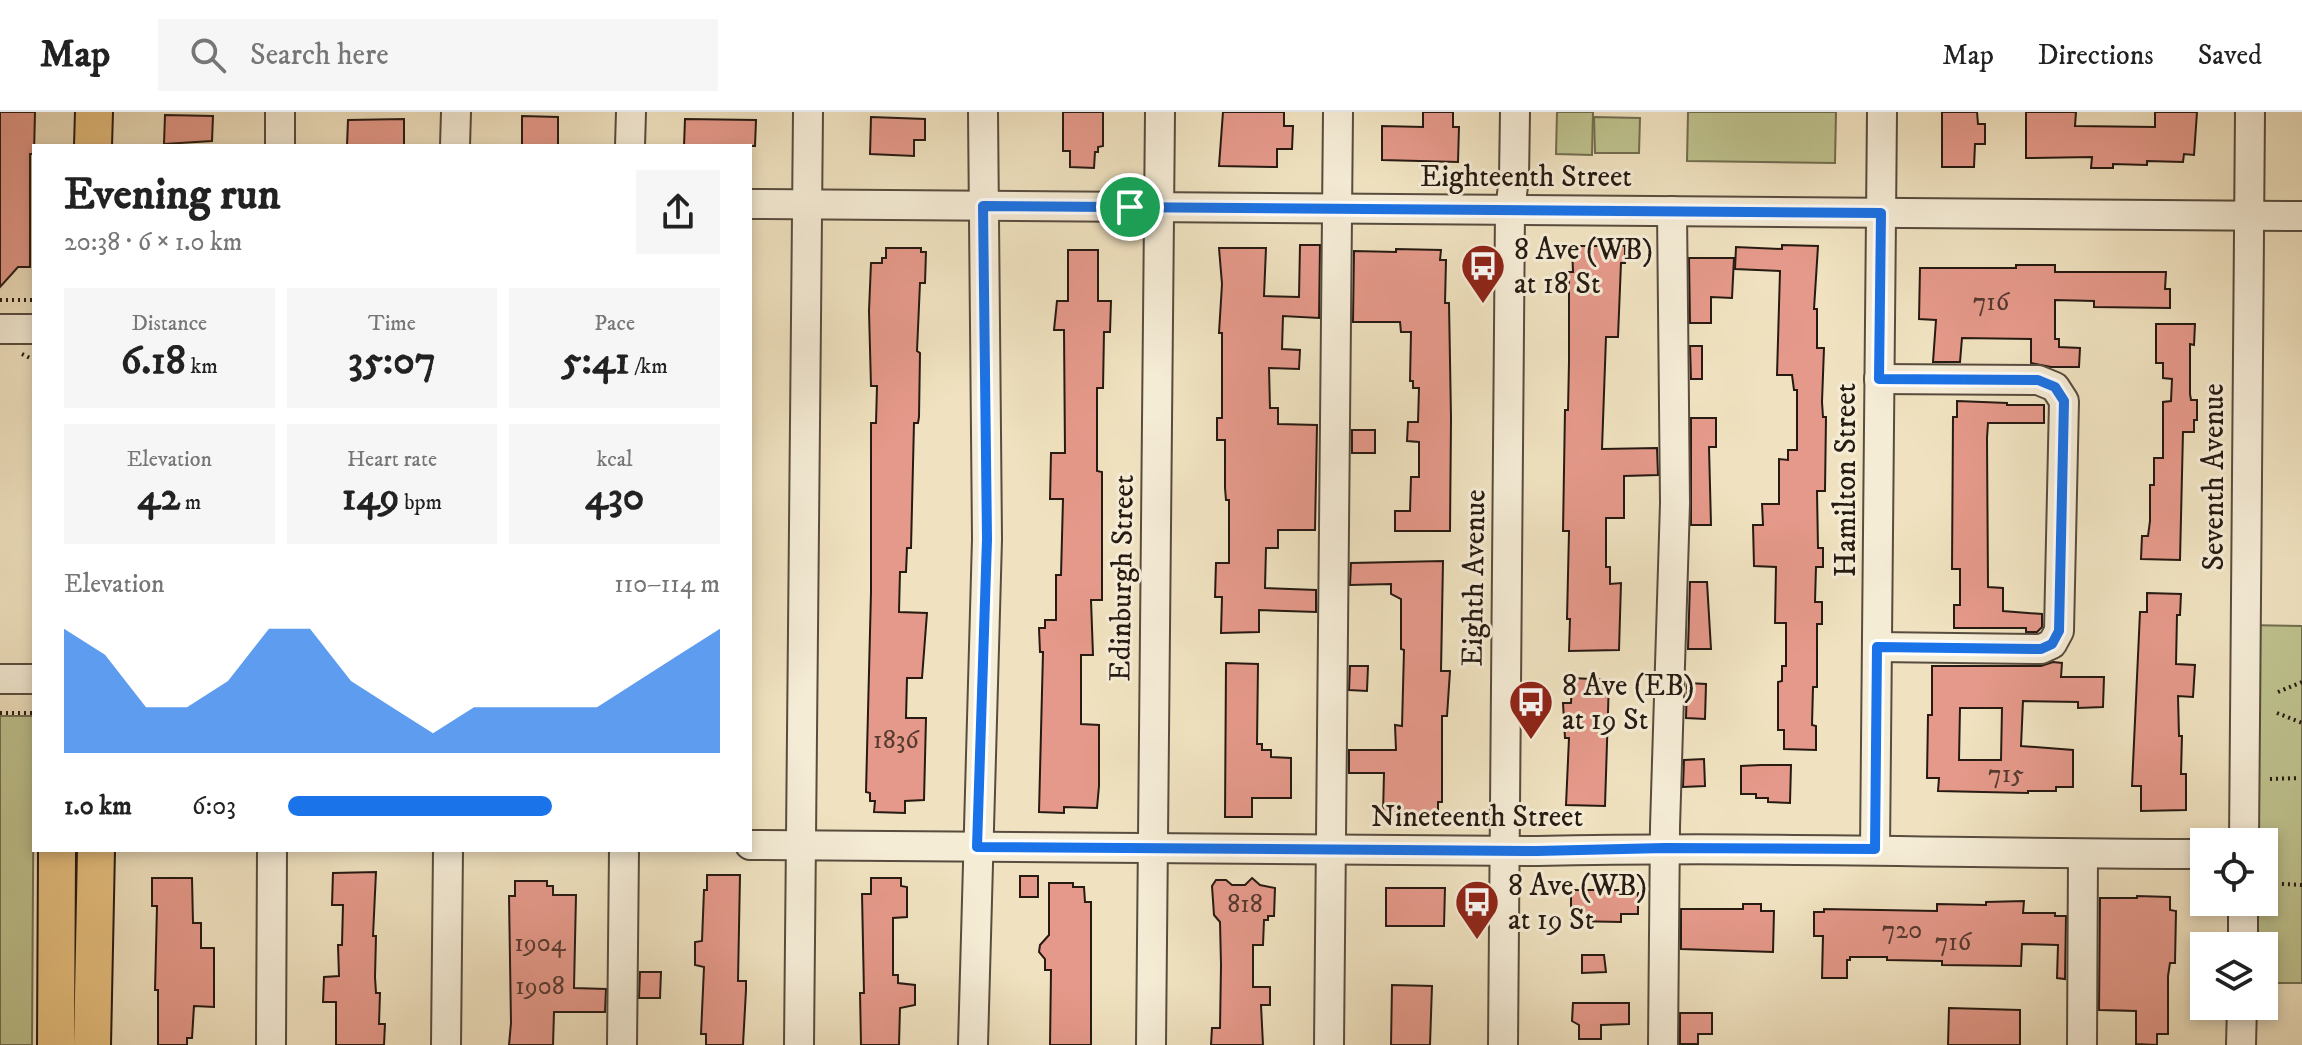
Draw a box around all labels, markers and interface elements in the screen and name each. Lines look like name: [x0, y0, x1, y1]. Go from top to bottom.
search box: [158, 19, 718, 91]
text: Map: [40, 31, 110, 79]
icon: search: [186, 33, 230, 77]
text: Search here: [250, 37, 389, 74]
text: Map: [1942, 38, 1994, 73]
text: Directions: [2038, 38, 2154, 73]
text: Saved: [2198, 38, 2262, 73]
street label: Eighteenth Street: [1420, 159, 1632, 196]
text: Evening run: [64, 168, 281, 223]
button: share: [636, 170, 720, 254]
pin: [1096, 173, 1164, 241]
icon: arrive: [1108, 185, 1152, 229]
text: 20:38 · 6 × 1.0 km: [64, 226, 242, 259]
place label: 8 Ave (WB) at 18 St: [1514, 232, 1653, 303]
bus stop icon: 8 Ave (WB) at 18 St: [1459, 242, 1507, 305]
house number: 716: [1973, 286, 2011, 319]
text: Distance: [131, 310, 207, 337]
text: Time: [368, 310, 416, 337]
text: Pace: [594, 310, 635, 337]
text: 6.18: [121, 337, 186, 387]
text: 35:07: [348, 337, 436, 387]
text: 5:41: [562, 337, 630, 387]
text: km: [186, 353, 218, 380]
text: /km: [630, 353, 668, 380]
street label: Hamilton Street: [1828, 383, 1865, 577]
street label: Seventh Avenue: [2196, 383, 2233, 571]
text: Elevation: [127, 446, 212, 473]
text: Heart rate: [347, 446, 437, 473]
text: kcal: [597, 446, 633, 473]
text: 42: [137, 473, 180, 523]
text: 149: [342, 473, 400, 523]
text: 430: [585, 473, 644, 523]
street label: Edinburgh Street: [1102, 474, 1143, 682]
text: m: [180, 489, 201, 516]
text: bpm: [400, 489, 442, 516]
street label: Eighth Avenue: [1454, 489, 1495, 667]
text: Elevation: [64, 568, 165, 601]
text: 110–114 m: [614, 568, 720, 601]
place label: 8 Ave (EB) at 19 St: [1562, 668, 1694, 739]
bus stop icon: 8 Ave (EB) at 19 St: [1507, 678, 1555, 741]
house number: 1836: [873, 724, 920, 757]
house number: 715: [1988, 758, 2024, 791]
text: 1.0 km: [64, 790, 132, 823]
text: 6:03: [192, 790, 236, 823]
street label: Nineteenth Street: [1371, 799, 1583, 836]
map controls: [2190, 828, 2278, 1020]
button: locate: [2190, 828, 2278, 916]
place label: 8 Ave (WB) at 19 St: [1508, 868, 1647, 939]
bus stop icon: 8 Ave (WB) at 19 St: [1453, 878, 1501, 941]
house number: 818: [1227, 888, 1263, 921]
house number: 720: [1882, 914, 1922, 947]
house number: 716: [1935, 926, 1973, 959]
house number: 1904: [514, 927, 567, 960]
button: layers: [2190, 932, 2278, 1020]
house number: 1908: [515, 970, 565, 1003]

